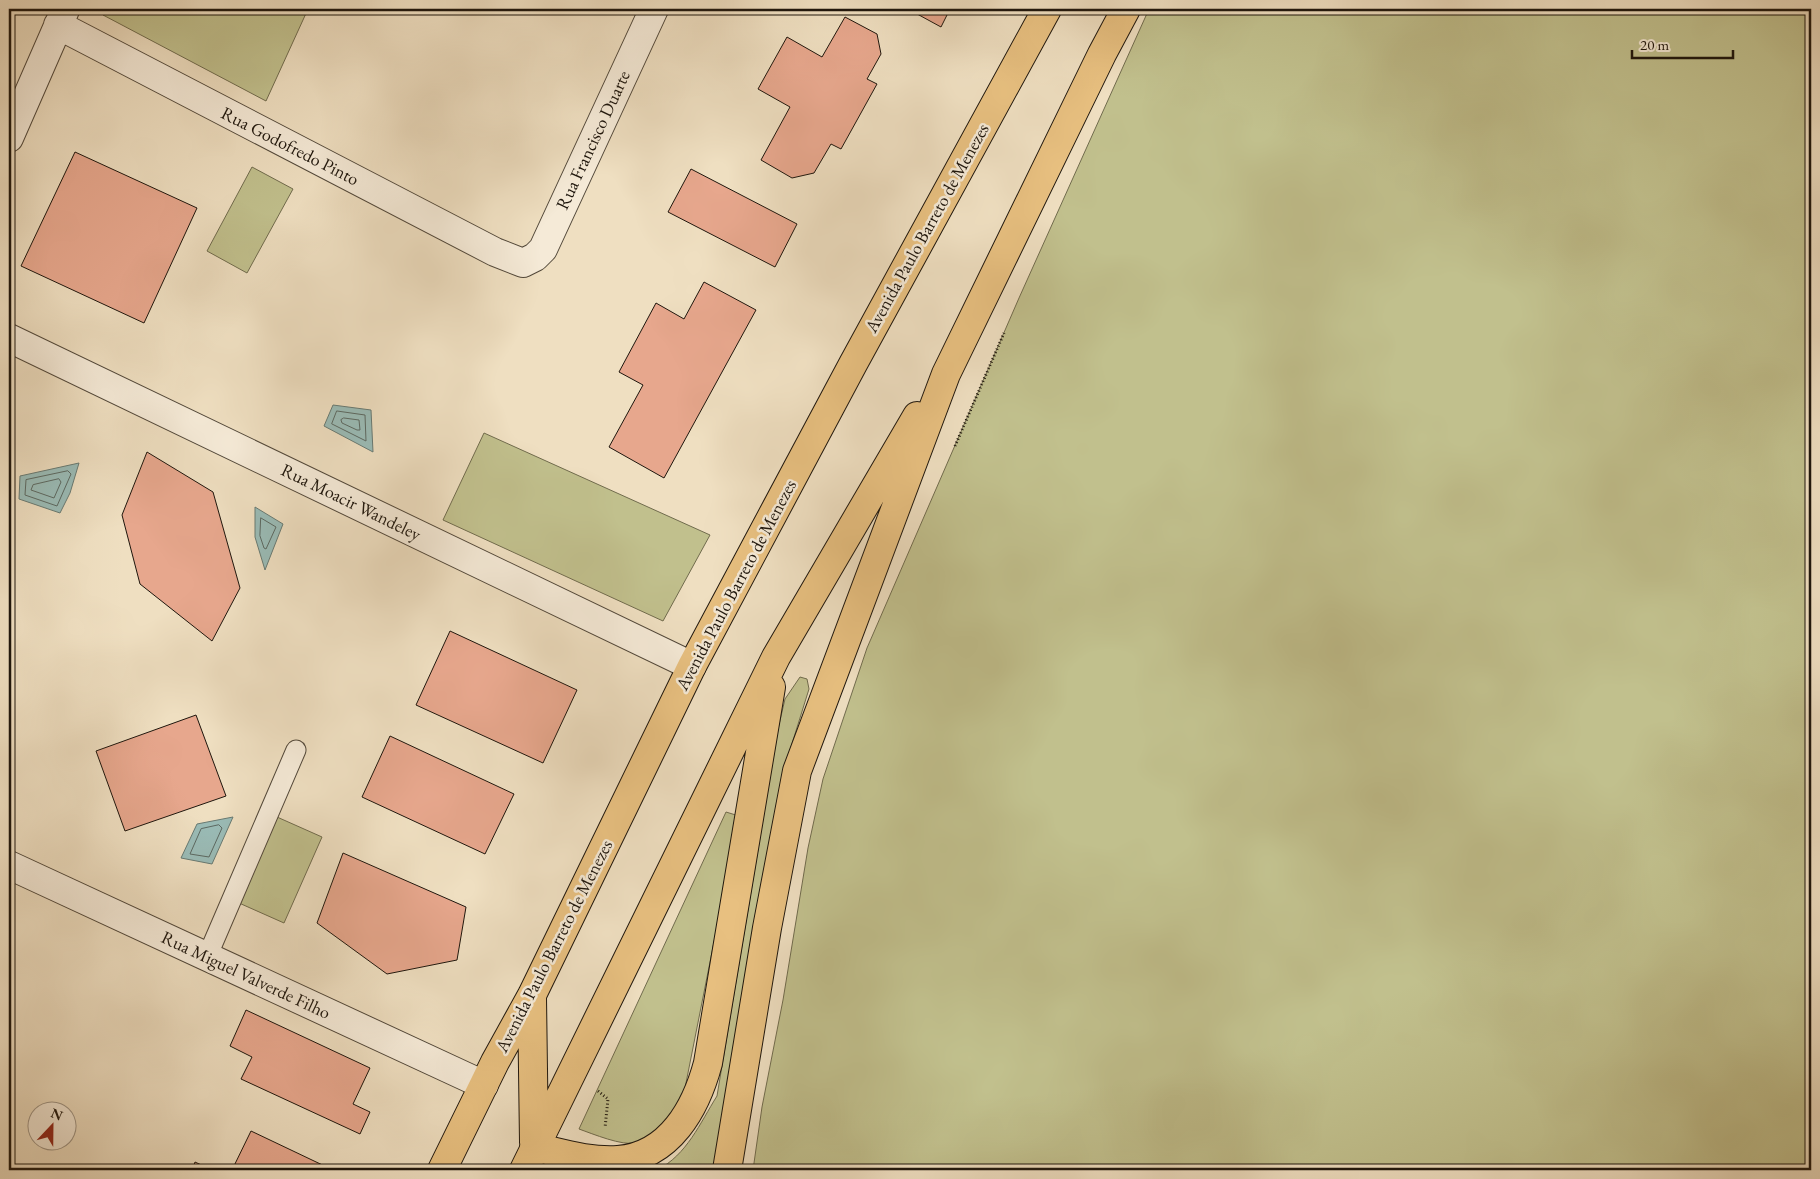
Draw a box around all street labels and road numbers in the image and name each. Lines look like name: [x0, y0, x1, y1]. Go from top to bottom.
street label: Rua Francisco Duarte: [550, 67, 635, 213]
street label: Rua Godofredo Pinto: [217, 101, 363, 190]
street label: Avenida Paulo Barreto de Menezes: [859, 119, 994, 337]
street label: Rua Moacir Wandeley: [278, 458, 425, 545]
street label: Avenida Paulo Barreto de Menezes: [670, 475, 801, 695]
street label: Avenida Paulo Barreto de Menezes: [489, 835, 617, 1057]
street label: Rua Miguel Valverde Filho: [158, 925, 335, 1024]

